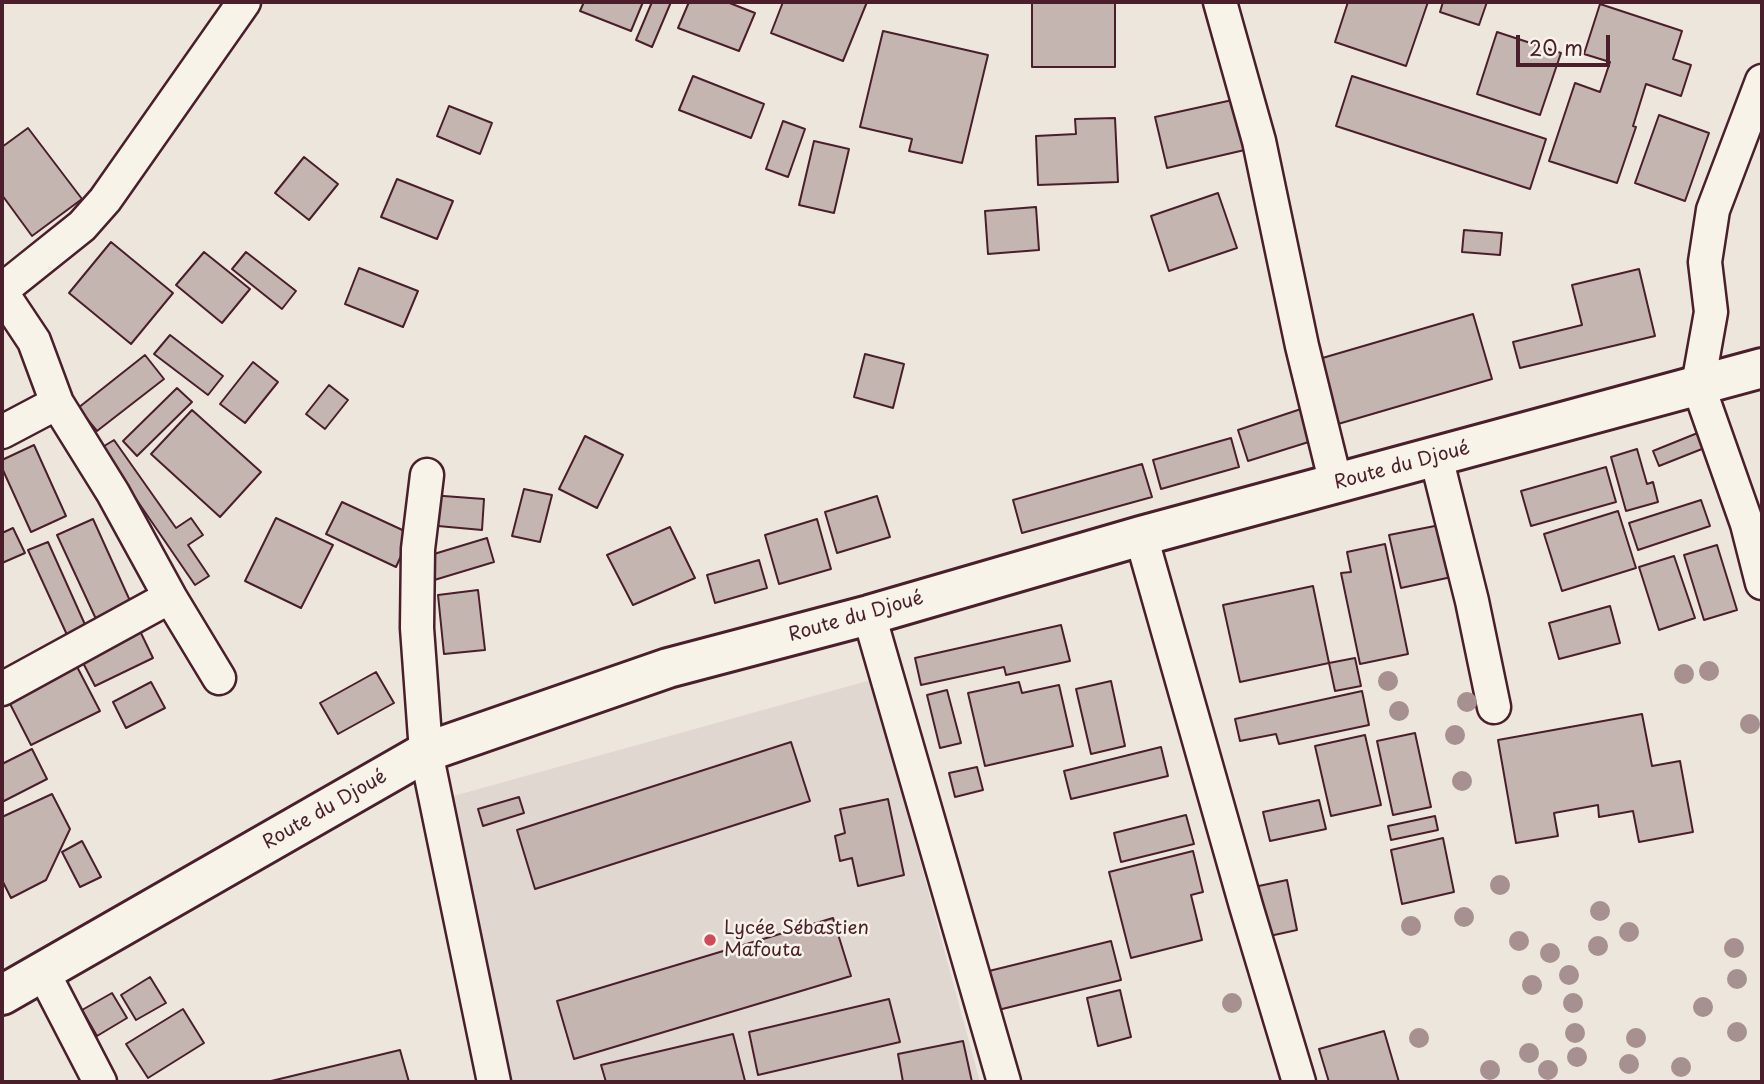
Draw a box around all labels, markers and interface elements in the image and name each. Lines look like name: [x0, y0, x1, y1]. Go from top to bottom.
scale bar: [1519, 21, 1614, 65]
text: 20 m: [1529, 31, 1583, 63]
street label: Route du Djoué: [1332, 437, 1472, 495]
street label: Route du Djoué: [786, 587, 926, 647]
street label: Route du Djoué: [259, 765, 391, 855]
place label: Lycée Sébastien Mafouta: [724, 918, 869, 962]
marker: Lycée Sébastien Mafouta: [702, 932, 718, 948]

